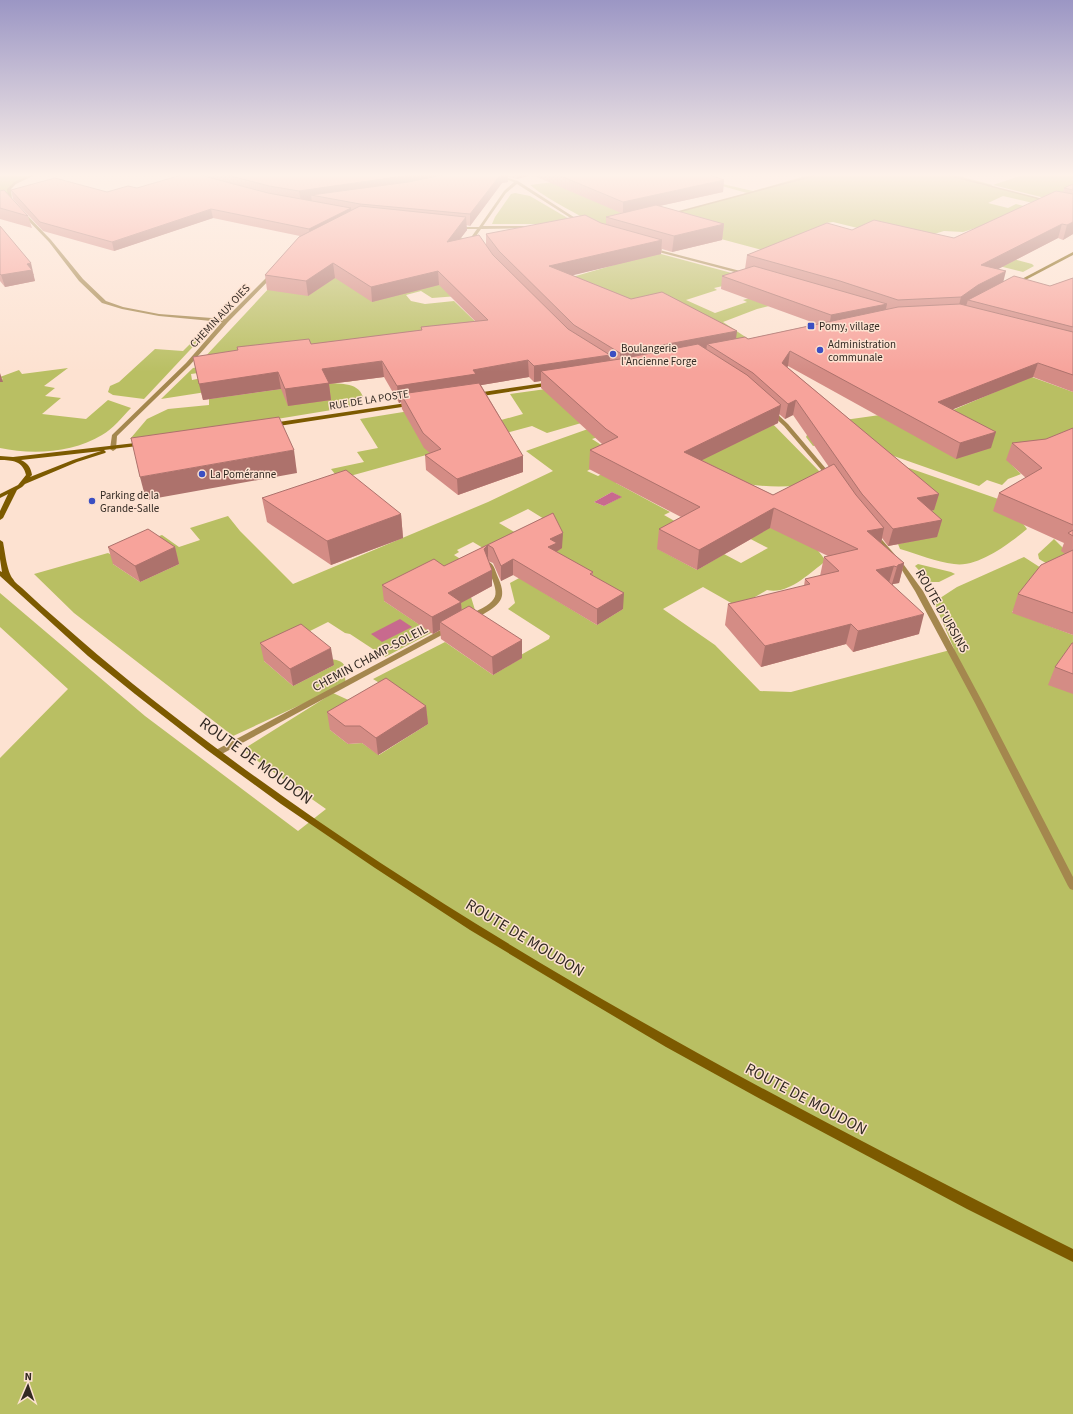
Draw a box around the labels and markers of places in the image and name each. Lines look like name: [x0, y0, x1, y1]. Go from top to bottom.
place label: Pomy, village: [819, 319, 880, 334]
marker: Pomy, village: [806, 321, 816, 331]
place label: Administration communale: [828, 337, 896, 365]
place label: Boulangerie l'Ancienne Forge: [621, 341, 697, 369]
marker: Administration communale: [815, 345, 825, 355]
marker: Boulangerie l'Ancienne Forge: [608, 349, 618, 359]
place label: La Poméranne: [210, 467, 277, 482]
marker: La Poméranne: [197, 469, 207, 479]
place label: Parking de la Grande-Salle: [100, 488, 160, 516]
marker: Parking de la Grande-Salle: [87, 496, 97, 506]

